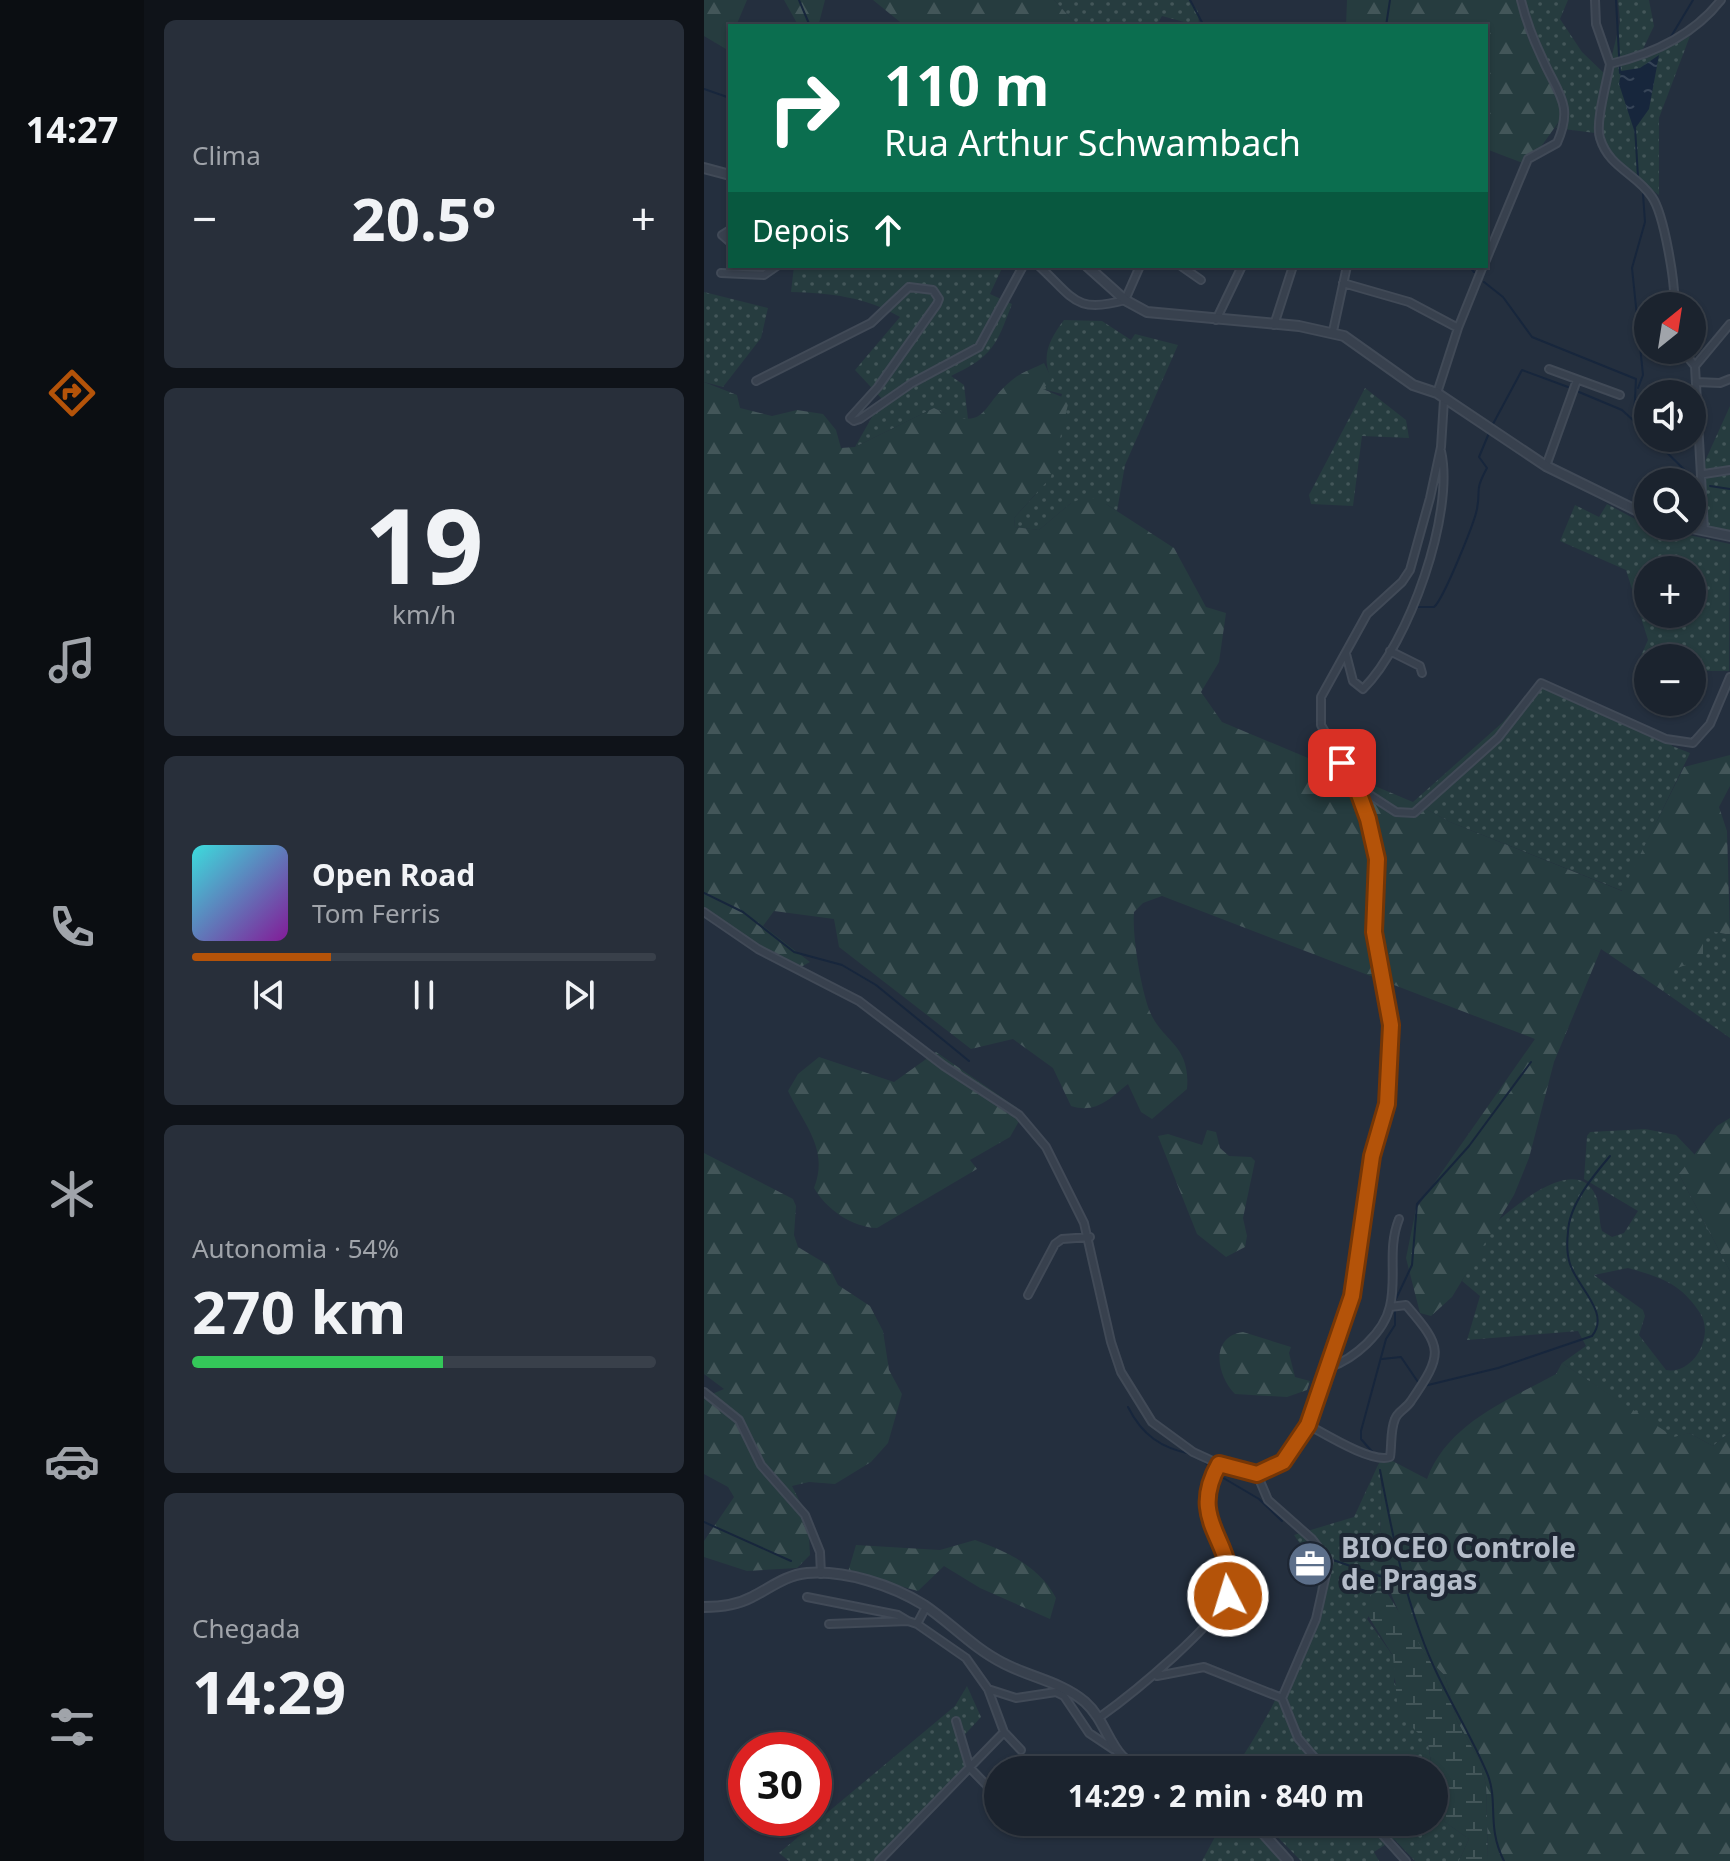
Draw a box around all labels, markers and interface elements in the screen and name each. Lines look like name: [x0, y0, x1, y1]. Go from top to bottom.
text: 110 m: [884, 46, 1049, 122]
icon: right: [752, 56, 856, 160]
text: 14:27: [26, 105, 118, 154]
text: Rua Arthur Schwambach: [884, 118, 1301, 167]
text: Clima: [192, 137, 261, 173]
text: 20.5°: [351, 177, 497, 259]
text: −: [192, 188, 217, 248]
text: +: [631, 188, 656, 248]
icon: ahead: [866, 208, 910, 252]
text: Depois: [752, 210, 850, 251]
north arrow: [1634, 292, 1706, 364]
map controls: [1634, 292, 1706, 716]
icon: directions: [44, 365, 100, 421]
button: sound: [1634, 380, 1706, 452]
button: search: [1634, 468, 1706, 540]
text: 19: [365, 473, 483, 614]
button: +: [1634, 556, 1706, 628]
text: km/h: [392, 596, 456, 632]
icon: music: [44, 632, 100, 688]
button: −: [1634, 644, 1706, 716]
pin: [1308, 729, 1376, 797]
icon: arrive: [1320, 741, 1364, 785]
text: Open Road: [312, 854, 475, 895]
text: Tom Ferris: [312, 895, 440, 931]
icon: phone: [44, 899, 100, 955]
icon: previous: [247, 973, 291, 1017]
icon: pause: [402, 973, 446, 1017]
icon: next: [557, 973, 601, 1017]
icon: climate: [44, 1166, 100, 1222]
text: Autonomia · 54%: [192, 1230, 399, 1266]
text: 270 km: [192, 1270, 406, 1352]
icon: car: [44, 1433, 100, 1489]
place label: BIOCEO Controle de Pragas: [1341, 1528, 1576, 1598]
office icon: BIOCEO Controle de Pragas: [1286, 1540, 1334, 1588]
position arrow: [1186, 1554, 1270, 1638]
text: Chegada: [192, 1610, 300, 1646]
text: 14:29: [192, 1650, 346, 1732]
icon: filters: [44, 1699, 100, 1755]
speed limit sign: 30: [728, 1732, 832, 1836]
text: 14:29 · 2 min · 840 m: [1068, 1775, 1364, 1816]

